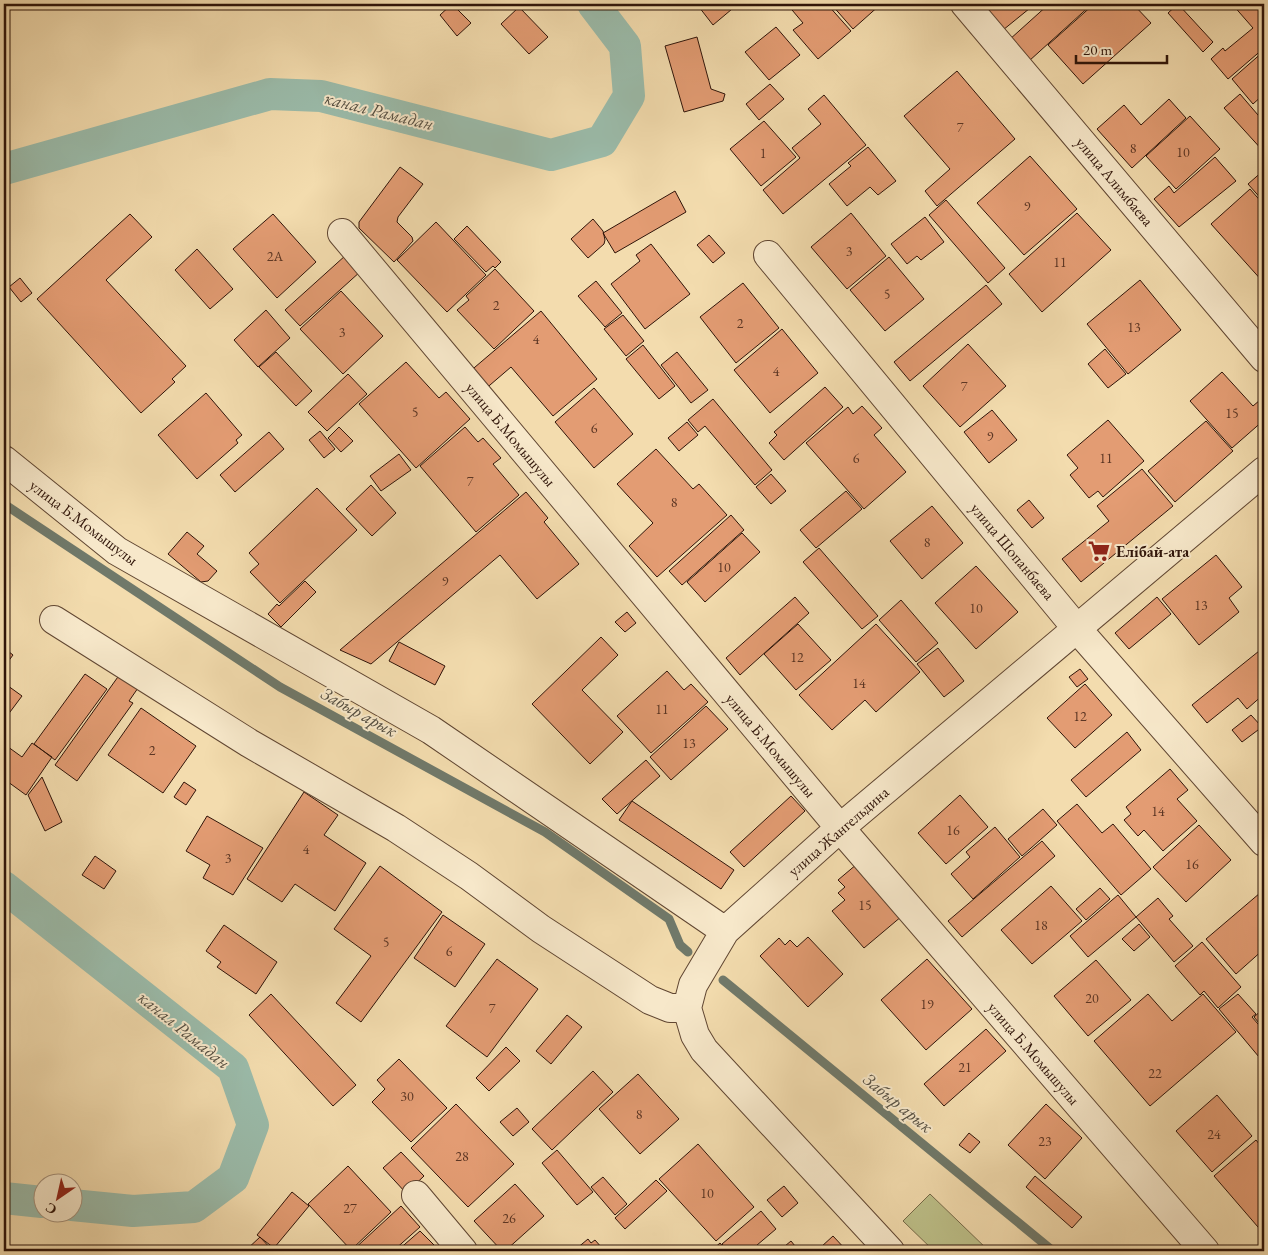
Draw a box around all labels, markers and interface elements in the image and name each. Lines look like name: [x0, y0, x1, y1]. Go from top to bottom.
scale bar: [1076, 32, 1167, 64]
text: 20 m: [1083, 40, 1112, 59]
water label: канал Рамадан: [322, 86, 436, 135]
house number: 7: [957, 118, 964, 136]
street label: улица Алимбаева: [1071, 132, 1159, 231]
house number: 8: [1130, 139, 1137, 157]
house number: 10: [1176, 143, 1190, 161]
house number: 1: [760, 144, 766, 162]
house number: 9: [1024, 197, 1031, 215]
house number: 3: [846, 242, 853, 260]
house number: 2А: [267, 247, 284, 265]
house number: 11: [1053, 253, 1067, 271]
house number: 5: [884, 285, 890, 303]
house number: 2: [493, 296, 500, 314]
house number: 2: [737, 314, 744, 332]
house number: 13: [1127, 318, 1141, 336]
house number: 3: [339, 323, 346, 341]
house number: 4: [533, 330, 540, 348]
house number: 4: [773, 362, 780, 380]
house number: 7: [961, 377, 968, 395]
street label: улица Б.Момышулы: [461, 378, 561, 491]
house number: 5: [412, 403, 418, 421]
house number: 15: [1225, 404, 1239, 422]
house number: 6: [591, 419, 598, 437]
house number: 9: [987, 427, 994, 445]
house number: 6: [853, 449, 860, 467]
house number: 11: [1099, 449, 1113, 467]
house number: 7: [467, 472, 474, 490]
street label: улица Б.Момышулы: [25, 475, 142, 570]
house number: 8: [671, 493, 678, 511]
street label: улица Шопанбаева: [966, 498, 1060, 605]
house number: 8: [924, 533, 931, 551]
supermarket icon: Елібай-ата: [1086, 538, 1112, 564]
place label: Елібай-ата: [1116, 541, 1190, 562]
house number: 10: [717, 558, 731, 576]
house number: 9: [442, 572, 449, 590]
house number: 13: [1194, 596, 1208, 614]
house number: 10: [969, 599, 983, 617]
house number: 12: [790, 648, 804, 666]
house number: 14: [852, 674, 866, 692]
water label: Забыр арык: [317, 681, 402, 743]
street label: улица Б.Момышулы: [721, 689, 821, 802]
house number: 11: [655, 700, 669, 718]
house number: 12: [1073, 707, 1087, 725]
house number: 13: [682, 734, 696, 752]
house number: 2: [149, 741, 156, 759]
street label: улица Жангельдина: [783, 781, 894, 881]
house number: 14: [1151, 802, 1165, 820]
house number: 16: [946, 821, 960, 839]
house number: 4: [303, 840, 310, 858]
house number: 3: [225, 849, 232, 867]
house number: 16: [1185, 855, 1199, 873]
house number: 15: [858, 896, 872, 914]
house number: 18: [1034, 916, 1048, 934]
house number: 5: [383, 933, 389, 951]
house number: 6: [446, 942, 453, 960]
water label: канал Рамадан: [134, 986, 235, 1074]
house number: 20: [1085, 989, 1099, 1007]
house number: 19: [920, 995, 934, 1013]
street label: улица Б.Момышулы: [983, 997, 1084, 1110]
house number: 7: [489, 999, 496, 1017]
house number: 21: [958, 1058, 972, 1076]
house number: 22: [1148, 1064, 1162, 1082]
water label: Забыр арык: [858, 1067, 938, 1139]
house number: 30: [400, 1087, 414, 1105]
house number: 8: [636, 1105, 643, 1123]
house number: 24: [1207, 1125, 1221, 1143]
house number: 23: [1038, 1132, 1052, 1150]
house number: 28: [455, 1147, 469, 1165]
north arrow: [32, 1172, 82, 1222]
house number: 10: [700, 1184, 714, 1202]
text: С: [42, 1199, 60, 1219]
house number: 27: [343, 1199, 357, 1217]
house number: 26: [502, 1209, 516, 1227]

